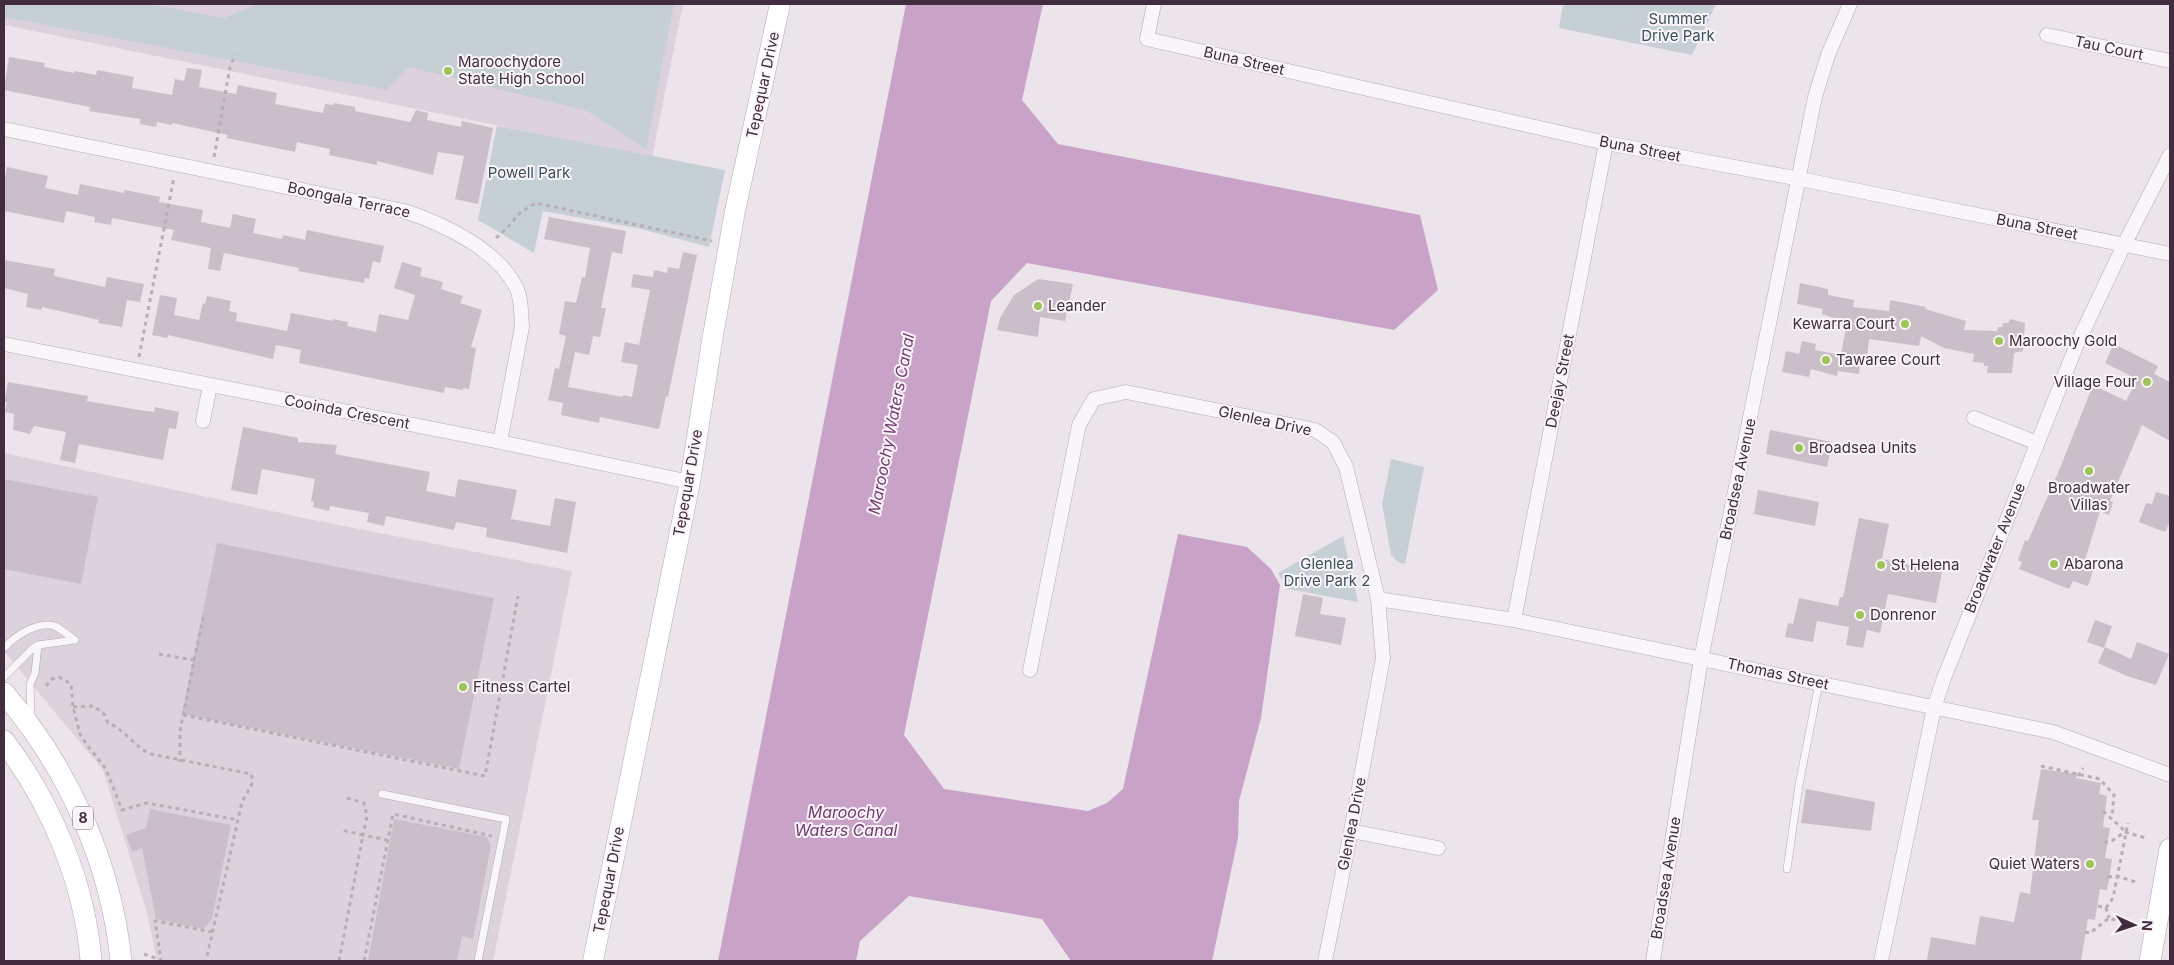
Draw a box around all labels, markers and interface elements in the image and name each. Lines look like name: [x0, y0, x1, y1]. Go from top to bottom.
park label: Summer Drive Park: [1641, 9, 1716, 45]
street label: Tepequar Drive: [742, 30, 783, 140]
street label: Tau Court: [2073, 31, 2145, 64]
street label: Buna Street: [1202, 42, 1287, 79]
place label: Maroochydore State High School: [458, 52, 585, 88]
marker: Maroochydore State High School: [442, 65, 454, 77]
street label: Buna Street: [1598, 131, 1682, 166]
park label: Powell Park: [488, 163, 571, 182]
street label: Boongala Terrace: [286, 177, 412, 222]
street label: Buna Street: [1995, 209, 2079, 244]
place label: Leander: [1048, 296, 1107, 315]
marker: Leander: [1032, 300, 1044, 312]
place label: Kewarra Court: [1793, 314, 1895, 333]
marker: Kewarra Court: [1899, 318, 1911, 330]
place label: Maroochy Gold: [2009, 331, 2117, 350]
water label: Maroochy Waters Canal: [864, 332, 918, 516]
street label: Deejay Street: [1541, 332, 1578, 429]
marker: Maroochy Gold: [1993, 335, 2005, 347]
place label: Tawaree Court: [1836, 350, 1941, 369]
marker: Tawaree Court: [1820, 354, 1832, 366]
place label: Village Four: [2053, 372, 2137, 391]
marker: Village Four: [2141, 376, 2153, 388]
street label: Cooinda Crescent: [283, 390, 412, 433]
street label: Glenlea Drive: [1217, 401, 1313, 440]
street label: Broadsea Avenue: [1715, 416, 1760, 542]
street label: Tepequar Drive: [669, 428, 706, 538]
place label: Broadsea Units: [1809, 438, 1917, 457]
marker: Broadsea Units: [1793, 442, 1805, 454]
marker: Broadwater Villas: [2083, 465, 2095, 477]
place label: Broadwater Villas: [2048, 478, 2130, 514]
street label: Broadwater Avenue: [1960, 480, 2029, 616]
park label: Glenlea Drive Park 2: [1284, 554, 1370, 590]
place label: Abarona: [2064, 554, 2124, 573]
place label: St Helena: [1891, 555, 1959, 574]
marker: Abarona: [2048, 558, 2060, 570]
marker: St Helena: [1875, 559, 1887, 571]
place label: Donrenor: [1870, 605, 1937, 624]
marker: Donrenor: [1854, 609, 1866, 621]
street label: Thomas Street: [1725, 653, 1831, 694]
place label: Fitness Cartel: [473, 677, 570, 696]
marker: Fitness Cartel: [457, 681, 469, 693]
street label: Glenlea Drive: [1333, 776, 1370, 872]
water label: Maroochy Waters Canal: [795, 802, 897, 840]
road number: 8: [73, 806, 93, 830]
street label: Broadsea Avenue: [1646, 815, 1685, 941]
street label: Tepequar Drive: [589, 825, 628, 935]
place label: Quiet Waters: [1989, 854, 2080, 873]
marker: Quiet Waters: [2084, 858, 2096, 870]
north arrow: [2109, 900, 2159, 950]
text: N: [2139, 920, 2156, 931]

